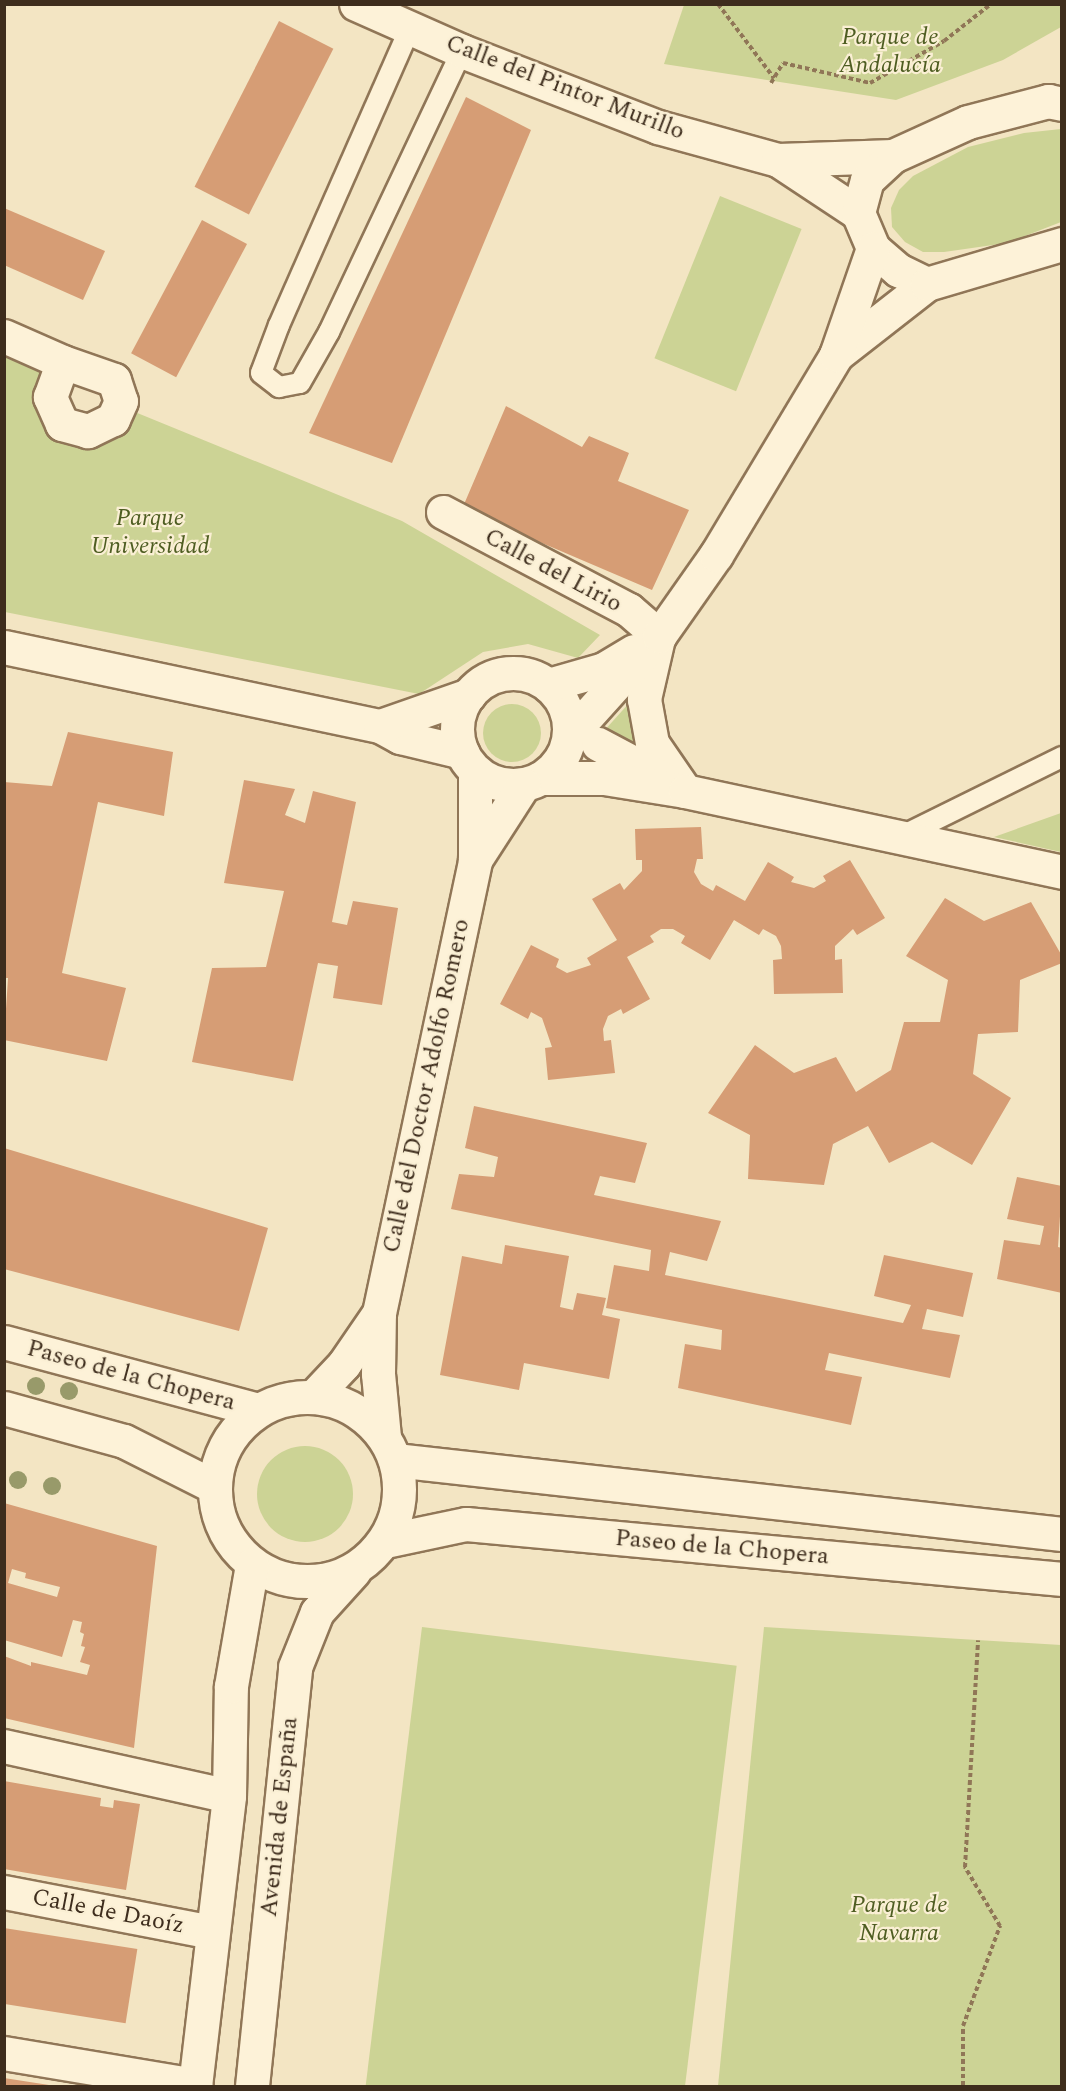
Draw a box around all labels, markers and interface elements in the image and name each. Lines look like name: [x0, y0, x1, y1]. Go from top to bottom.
park label: Parque de Andalucía: [839, 24, 941, 80]
street label: Calle del Pintor Murillo: [442, 29, 688, 147]
park label: Parque Universidad: [90, 505, 210, 561]
street label: Calle del Lirio: [479, 523, 627, 619]
street label: Calle del Doctor Adolfo Romero: [377, 916, 477, 1256]
street label: Paseo de la Chopera: [24, 1334, 238, 1418]
street label: Paseo de la Chopera: [614, 1524, 830, 1572]
street label: Avenida de España: [255, 1716, 305, 1918]
street label: Calle de Daoíz: [30, 1883, 186, 1941]
park label: Parque de Navarra: [850, 1892, 948, 1948]

